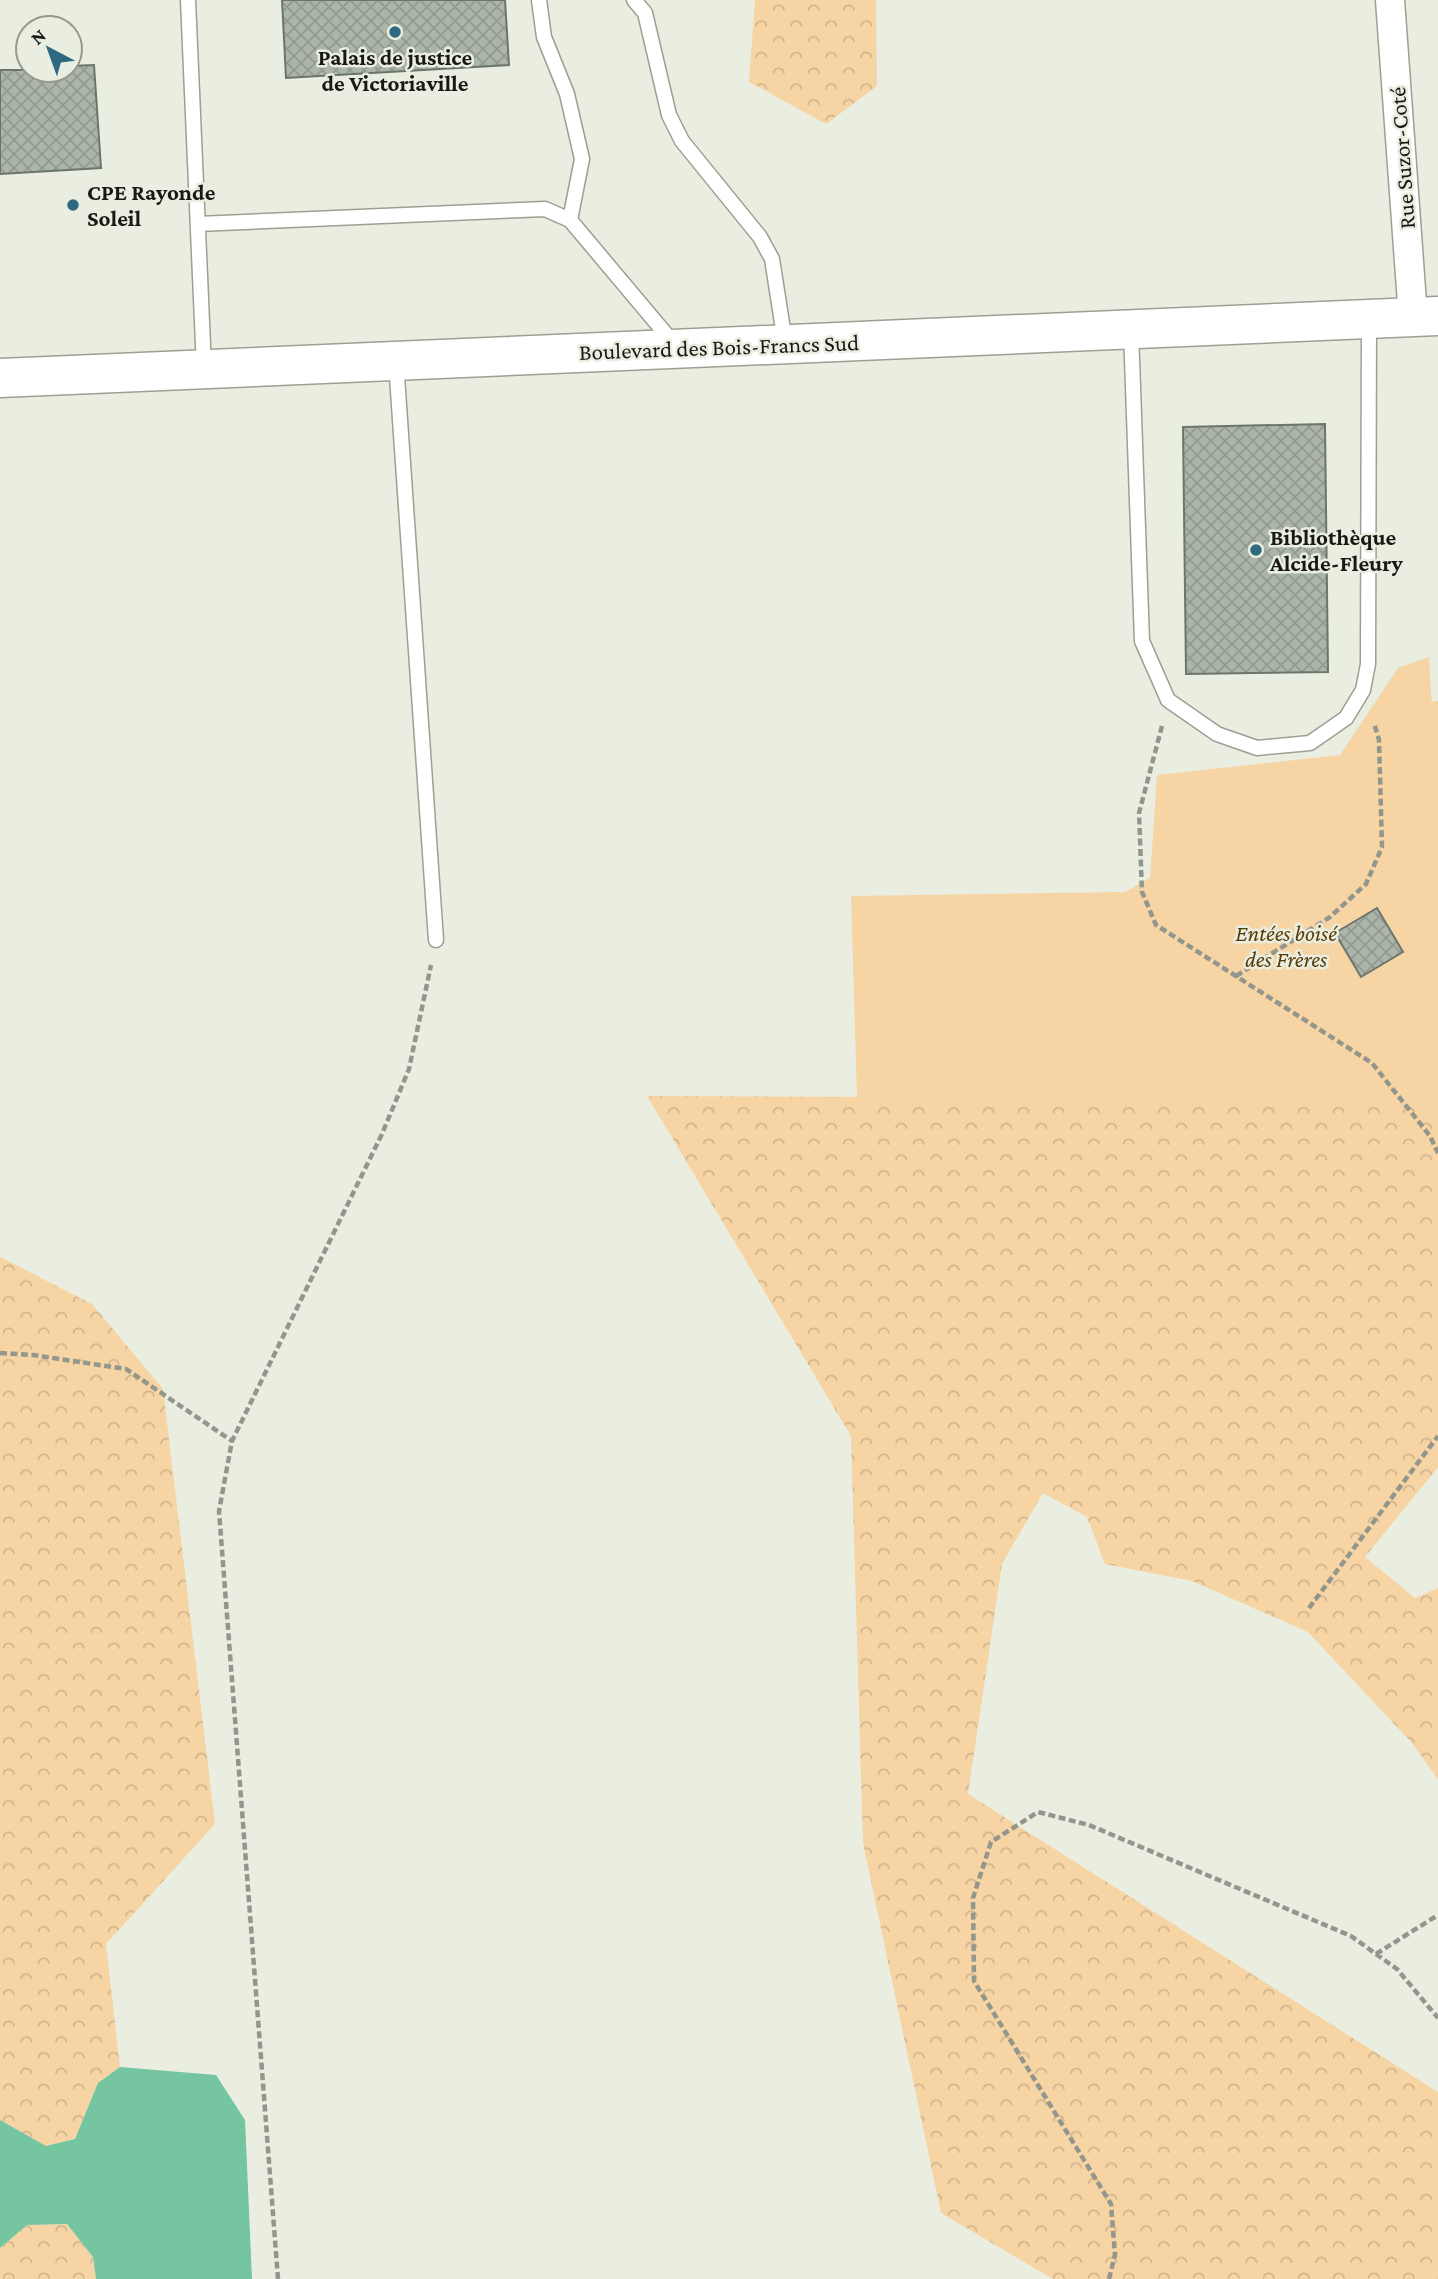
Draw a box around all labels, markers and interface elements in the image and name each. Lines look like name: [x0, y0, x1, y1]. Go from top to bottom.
north arrow: [14, 14, 84, 84]
text: N: [26, 24, 50, 49]
marker: Palais de justice de Victoriaville: [387, 24, 403, 40]
place label: Palais de justice de Victoriaville: [318, 44, 473, 96]
street label: Rue Suzor-Coté: [1384, 86, 1420, 230]
place label: CPE Rayonde Soleil: [87, 179, 216, 231]
marker: CPE Rayonde Soleil: [65, 197, 81, 213]
street label: Boulevard des Bois-Francs Sud: [578, 329, 860, 365]
place label: Bibliothèque Alcide-Fleury: [1269, 524, 1404, 576]
marker: Bibliothèque Alcide-Fleury: [1248, 542, 1264, 558]
park label: Entées boisé des Frères: [1235, 920, 1338, 972]

